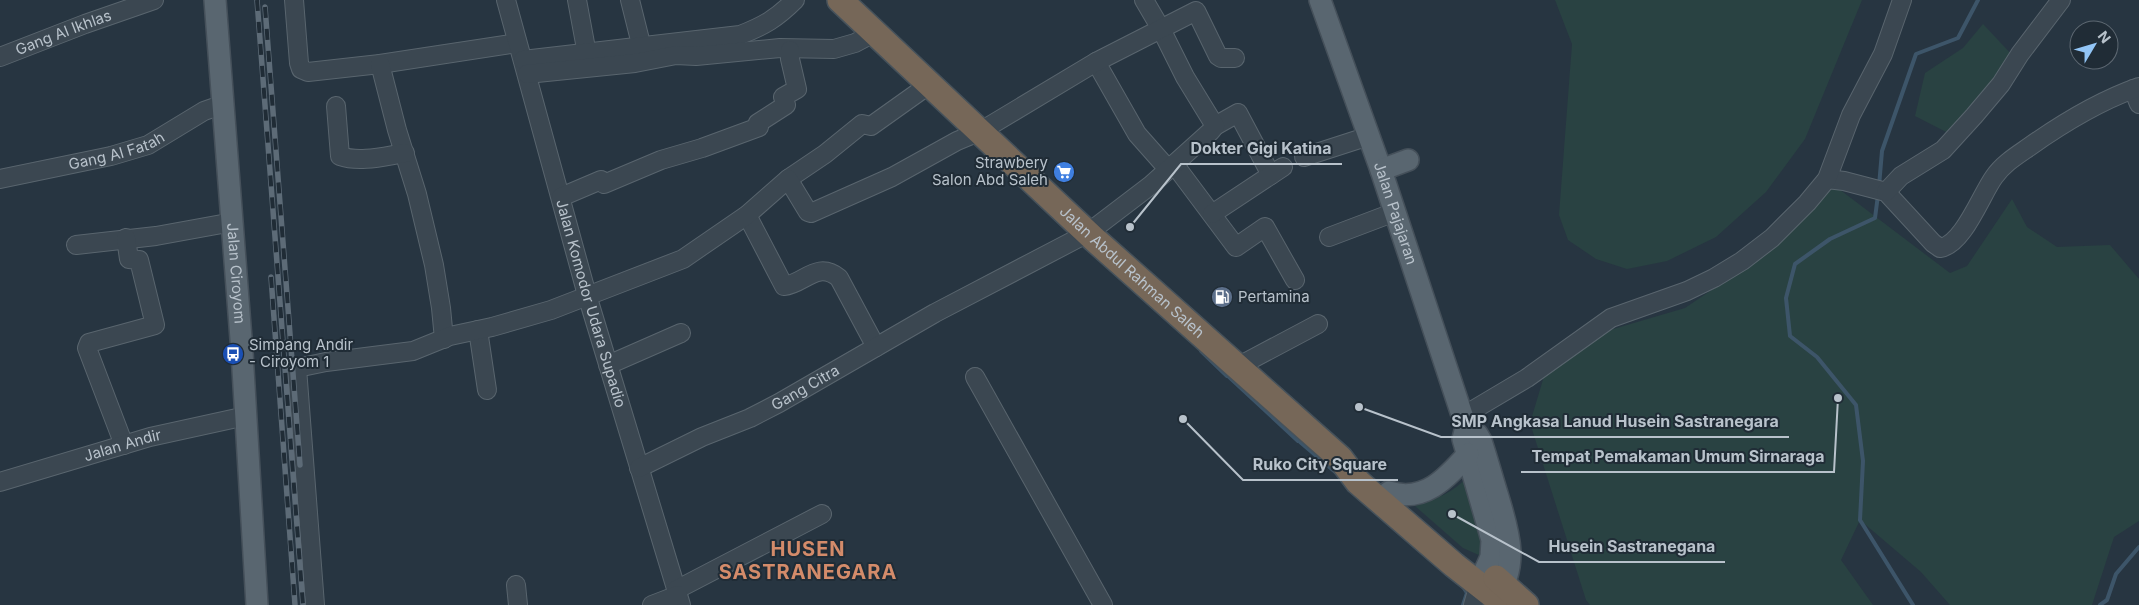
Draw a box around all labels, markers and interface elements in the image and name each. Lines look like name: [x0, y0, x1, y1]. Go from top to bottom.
street label: Gang Al Ikhlas: [13, 6, 114, 59]
north arrow: [2069, 20, 2119, 70]
text: N: [2095, 27, 2115, 46]
street label: Gang Al Fatah: [67, 127, 168, 174]
callout: Dokter Gigi Katina: [1181, 133, 1342, 164]
text: Dokter Gigi Katina: [1190, 138, 1332, 158]
place label: Strawbery Salon Abd Saleh: [932, 153, 1049, 189]
street label: Jalan Pajajaran: [1370, 159, 1422, 267]
supermarket icon: Strawbery Salon Abd Saleh: [1052, 160, 1076, 184]
street label: Jalan Komodor Udara Supadio: [552, 197, 631, 410]
street label: Jalan Abdul Rahman Saleh: [1056, 202, 1209, 342]
street label: Jalan Ciroyom: [223, 222, 250, 324]
fuel station icon: Pertamina: [1210, 285, 1234, 309]
place label: Pertamina: [1238, 287, 1310, 306]
place label: Simpang Andir - Ciroyom 1: [249, 335, 353, 371]
bus stop icon: Simpang Andir - Ciroyom 1: [221, 342, 245, 366]
street label: Gang Citra: [768, 360, 843, 414]
callout: SMP Angkasa Lanud Husein Sastranegara: [1441, 406, 1789, 437]
text: SMP Angkasa Lanud Husein Sastranegara: [1451, 411, 1779, 431]
street label: Jalan Andir: [81, 425, 163, 465]
callout: Tempat Pemakaman Umum Sirnaraga: [1521, 441, 1834, 472]
text: Tempat Pemakaman Umum Sirnaraga: [1532, 446, 1824, 466]
callout: Ruko City Square: [1243, 449, 1398, 480]
text: Ruko City Square: [1253, 454, 1387, 474]
callout: Husein Sastranegana: [1539, 531, 1725, 562]
text: Husein Sastranegana: [1549, 536, 1715, 556]
district label: HUSEN SASTRANEGARA: [719, 537, 897, 584]

